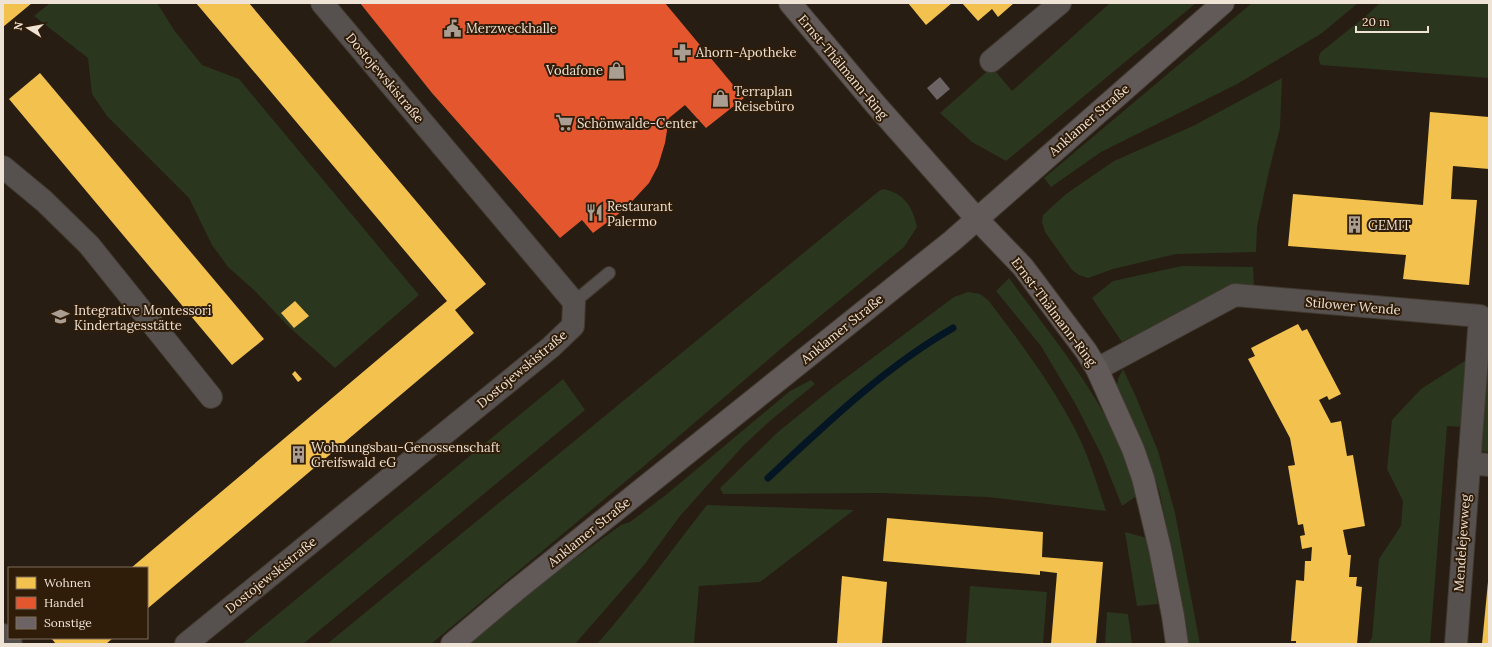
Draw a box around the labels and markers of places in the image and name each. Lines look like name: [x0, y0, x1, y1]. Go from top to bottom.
public building icon: Merzweckhalle: [443, 18, 463, 38]
place label: Merzweckhalle: [466, 20, 557, 37]
pharmacy icon: Ahorn-Apotheke: [673, 42, 693, 62]
place label: Ahorn-Apotheke: [695, 44, 796, 61]
shop icon: Vodafone: [606, 60, 626, 80]
place label: Vodafone: [545, 62, 603, 79]
place label: Terraplan Reisebüro: [734, 83, 795, 115]
shop icon: Terraplan Reisebüro: [711, 88, 731, 108]
supermarket icon: Schönwalde-Center: [554, 113, 574, 133]
place label: Schönwalde-Center: [577, 115, 698, 132]
place label: Restaurant Palermo: [607, 198, 673, 230]
restaurant icon: Restaurant Palermo: [584, 203, 604, 223]
building icon: GEMIT: [1345, 215, 1365, 235]
place label: GEMIT: [1368, 217, 1411, 234]
place label: Integrative Montessori Kindertagesstätte: [74, 302, 212, 334]
school or university icon: Integrative Montessori Kindertagesstätte: [51, 307, 71, 327]
place label: Wohnungsbau-Genossenschaft Greifswald eG: [311, 439, 500, 471]
building icon: Wohnungsbau-Genossenschaft Greifswald eG: [288, 444, 308, 464]

